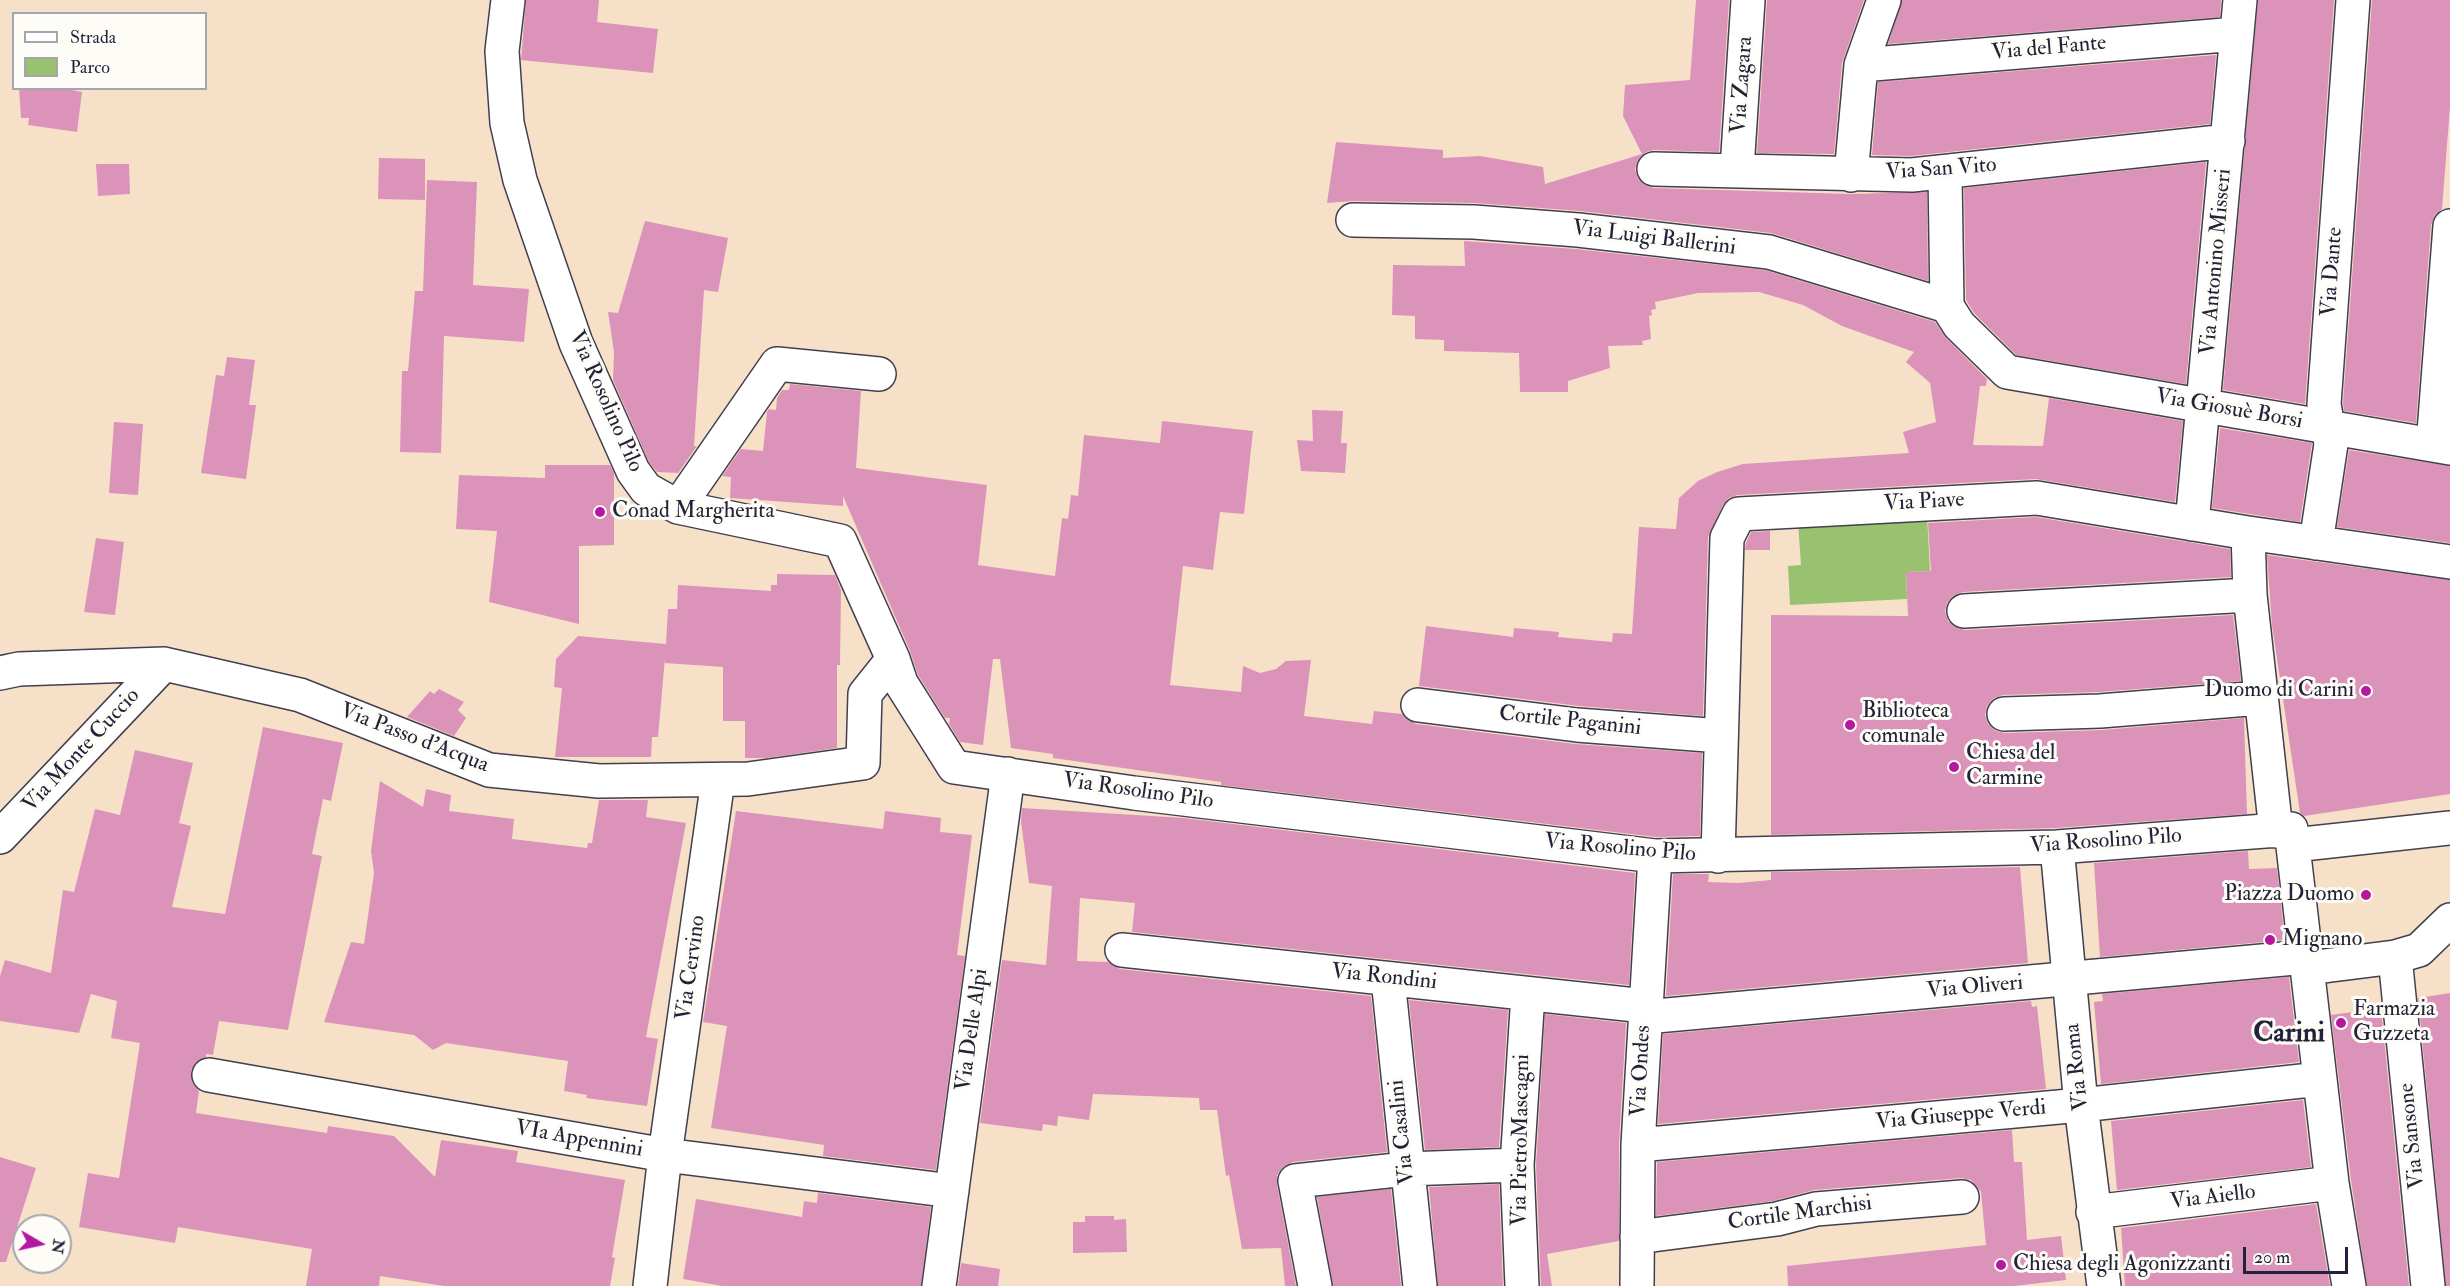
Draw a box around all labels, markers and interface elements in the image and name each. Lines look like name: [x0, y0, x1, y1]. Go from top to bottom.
legend: [12, 12, 207, 90]
text: Strada: [70, 26, 116, 49]
street label: Via del Fante: [1991, 31, 2107, 67]
street label: Via Zagara: [1726, 35, 1760, 135]
text: Parco: [70, 56, 110, 79]
street label: Via San Vito: [1885, 153, 1997, 187]
street label: Via Antonino Misseri: [2196, 168, 2238, 356]
street label: Via Luigi Ballerini: [1571, 216, 1737, 262]
street label: Via Dante: [2317, 226, 2349, 318]
street label: Via Rosolino Pilo: [562, 327, 648, 477]
street label: Via Giosuè Borsi: [2153, 384, 2305, 436]
street label: Via Piave: [1883, 488, 1965, 518]
place label: Conad Margherita: [612, 499, 775, 525]
marker: Conad Margherita: [593, 505, 607, 519]
place label: Duomo di Carini: [2204, 678, 2354, 704]
street label: Via Monte Cuccio: [18, 684, 146, 818]
marker: Duomo di Carini: [2359, 684, 2373, 698]
street label: Via Passo d'Acqua: [336, 699, 492, 779]
place label: Biblioteca comunale: [1862, 699, 1949, 750]
street label: Cortile Paganini: [1498, 701, 1642, 743]
marker: Biblioteca comunale: [1843, 718, 1857, 732]
place label: Chiesa del Carmine: [1966, 741, 2055, 792]
marker: Chiesa del Carmine: [1947, 760, 1961, 774]
street label: Via Rosolino Pilo: [1061, 768, 1215, 816]
street label: Via Rosolino Pilo: [2029, 824, 2183, 860]
street label: Via Rosolino Pilo: [1543, 829, 1697, 869]
place label: Piazza Duomo: [2224, 882, 2354, 908]
marker: Piazza Duomo: [2359, 888, 2373, 902]
street label: Via Cervino: [672, 914, 712, 1022]
place label: Mignano: [2282, 927, 2362, 953]
marker: Mignano: [2263, 933, 2277, 947]
street label: Via Rondini: [1330, 959, 1438, 997]
street label: Via Delle Alpi: [951, 967, 995, 1093]
street label: Via Oliveri: [1926, 971, 2024, 1005]
place label: Farmazia Guzzeta: [2353, 997, 2435, 1048]
marker: Farmazia Guzzeta: [2334, 1016, 2348, 1030]
district label: Carini: [2253, 1018, 2325, 1052]
street label: Via Roma: [2060, 1022, 2096, 1112]
street label: Via Ondes: [1626, 1024, 1658, 1118]
street label: Via PietroMascagni: [1507, 1054, 1537, 1226]
street label: Via Casalini: [1384, 1078, 1422, 1186]
street label: Via Sansone: [2394, 1082, 2432, 1190]
street label: Via Giuseppe Verdi: [1875, 1095, 2047, 1137]
street label: VIa Appennini: [513, 1116, 645, 1164]
street label: Via Aiello: [2169, 1180, 2257, 1216]
street label: Cortile Marchisi: [1726, 1191, 1874, 1237]
north arrow: [12, 1214, 72, 1274]
scale bar: [2246, 1235, 2351, 1273]
text: N: [47, 1238, 69, 1255]
text: 20 m: [2254, 1246, 2290, 1269]
place label: Chiesa degli Agonizzanti: [2013, 1252, 2231, 1278]
marker: Chiesa degli Agonizzanti: [1994, 1258, 2008, 1272]

